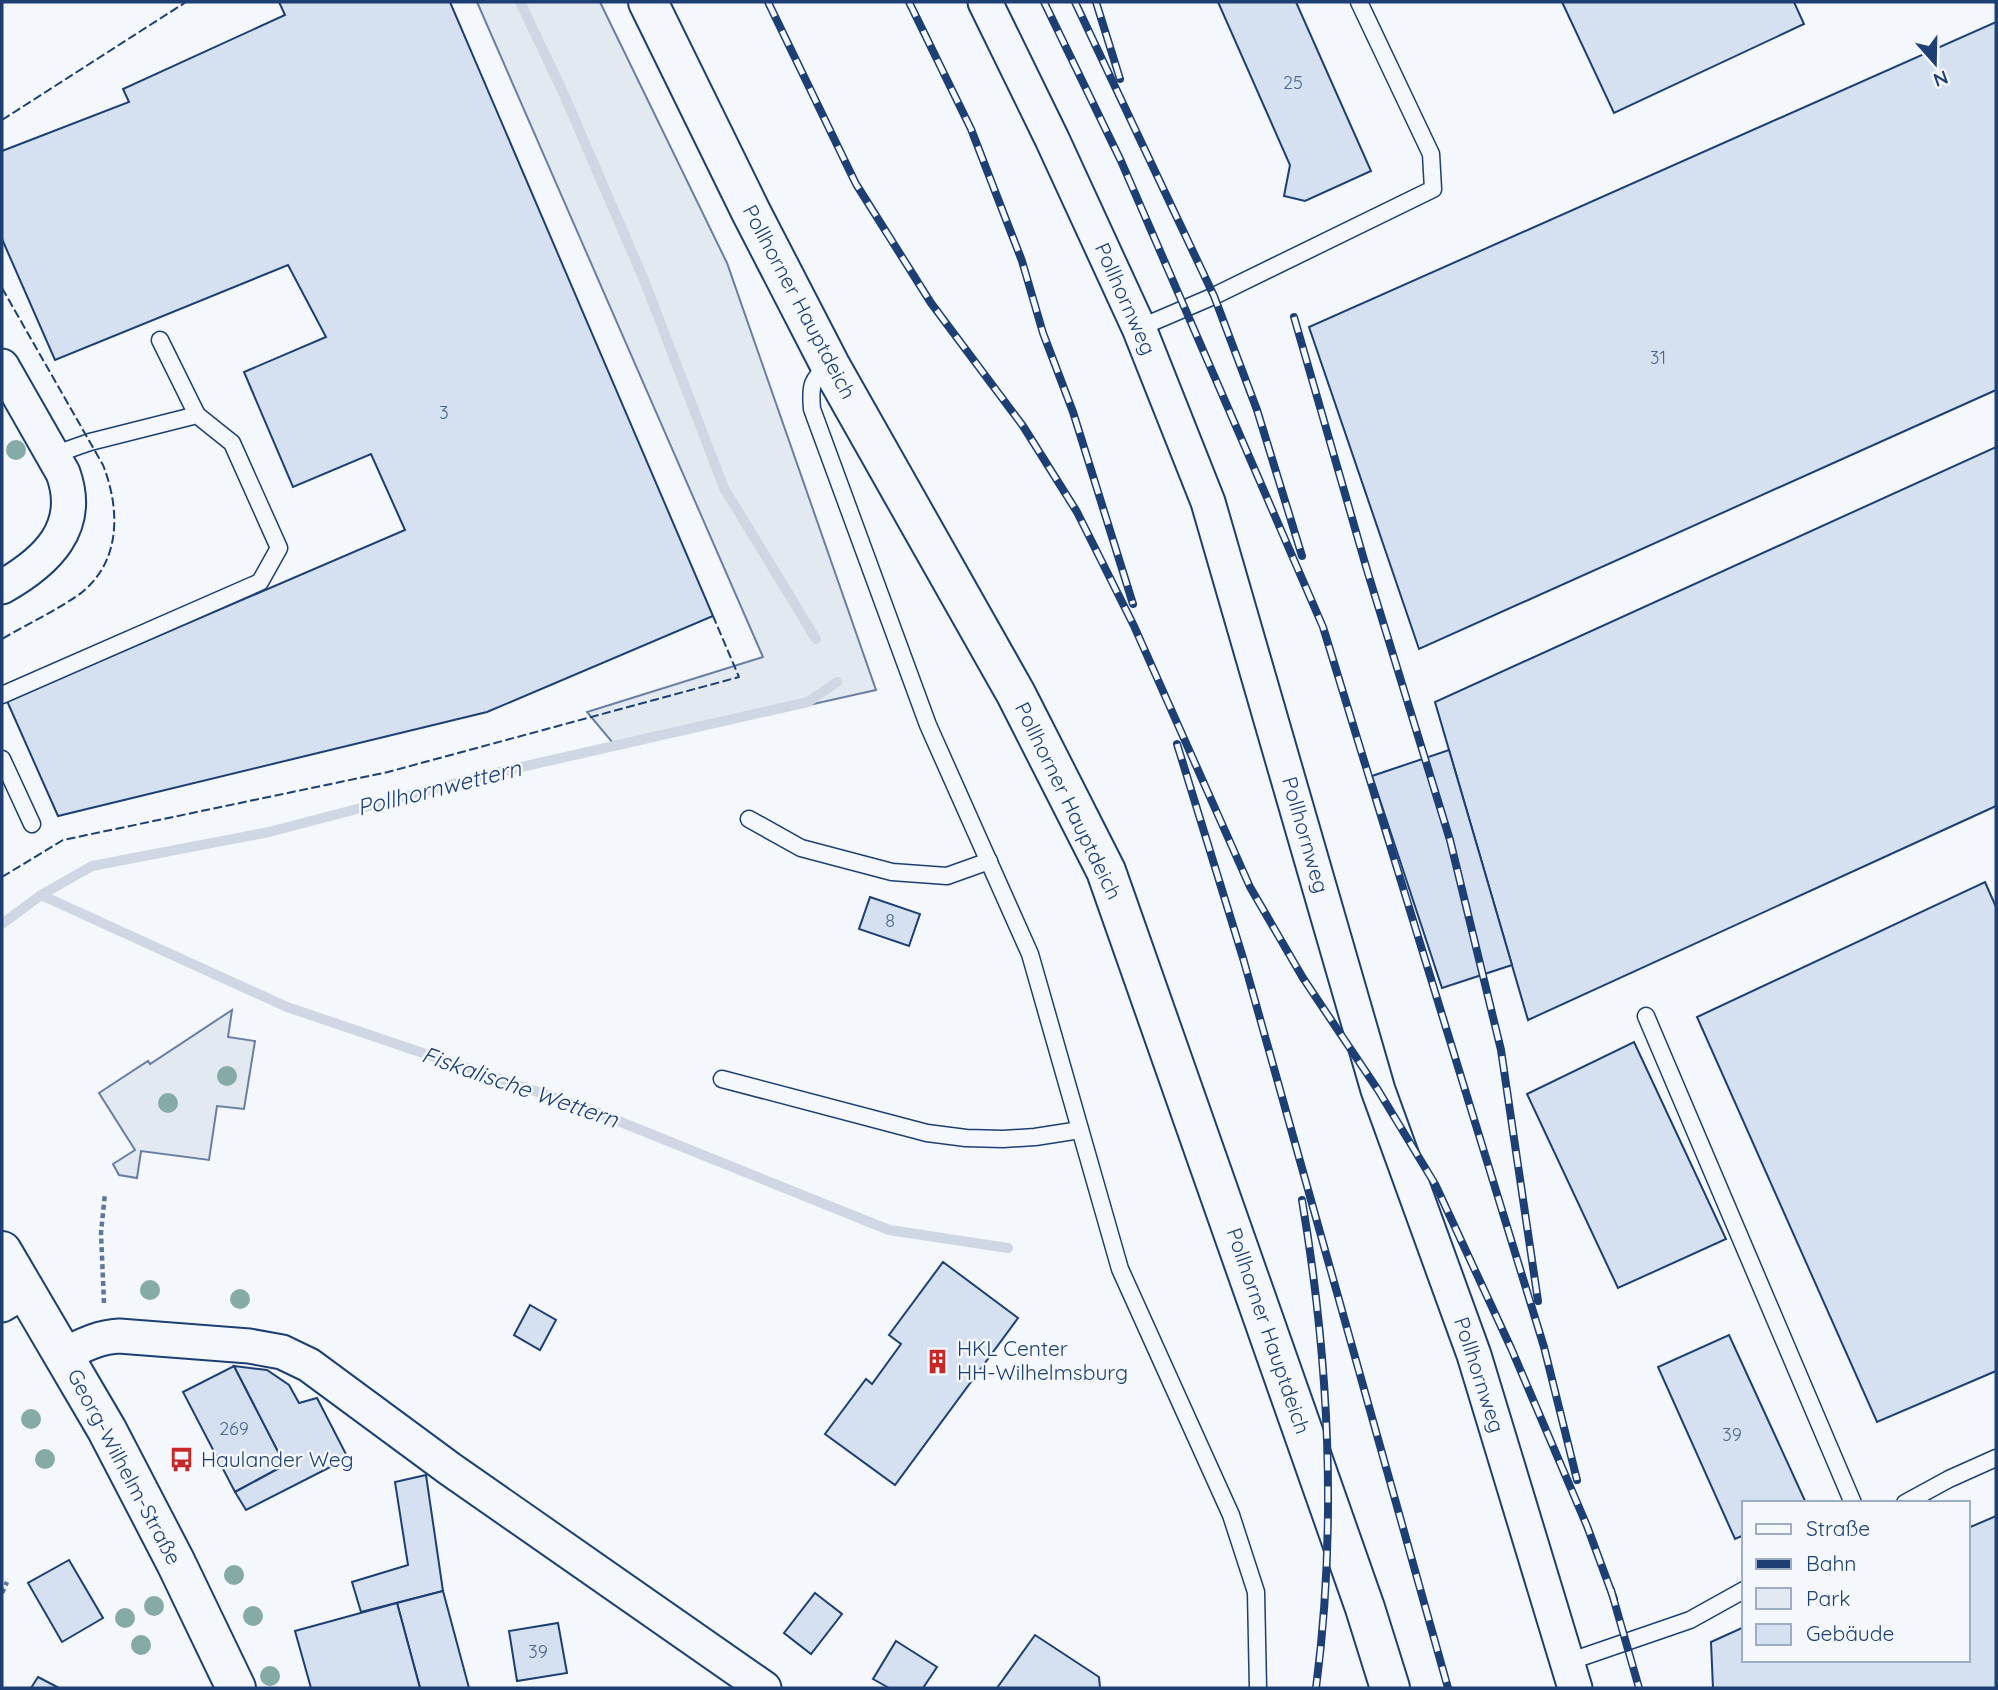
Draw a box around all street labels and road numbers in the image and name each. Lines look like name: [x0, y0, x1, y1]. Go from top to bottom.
street label: Pollhorner Hauptdeich: [738, 200, 862, 403]
street label: Pollhornweg: [1090, 238, 1162, 359]
street label: Pollhorner Hauptdeich: [1010, 698, 1128, 904]
street label: Pollhornweg: [1277, 773, 1335, 896]
street label: Pollhorner Hauptdeich: [1221, 1224, 1316, 1437]
street label: Pollhornweg: [1449, 1314, 1511, 1436]
street label: Georg-Wilhelm-Straße: [62, 1364, 188, 1569]

